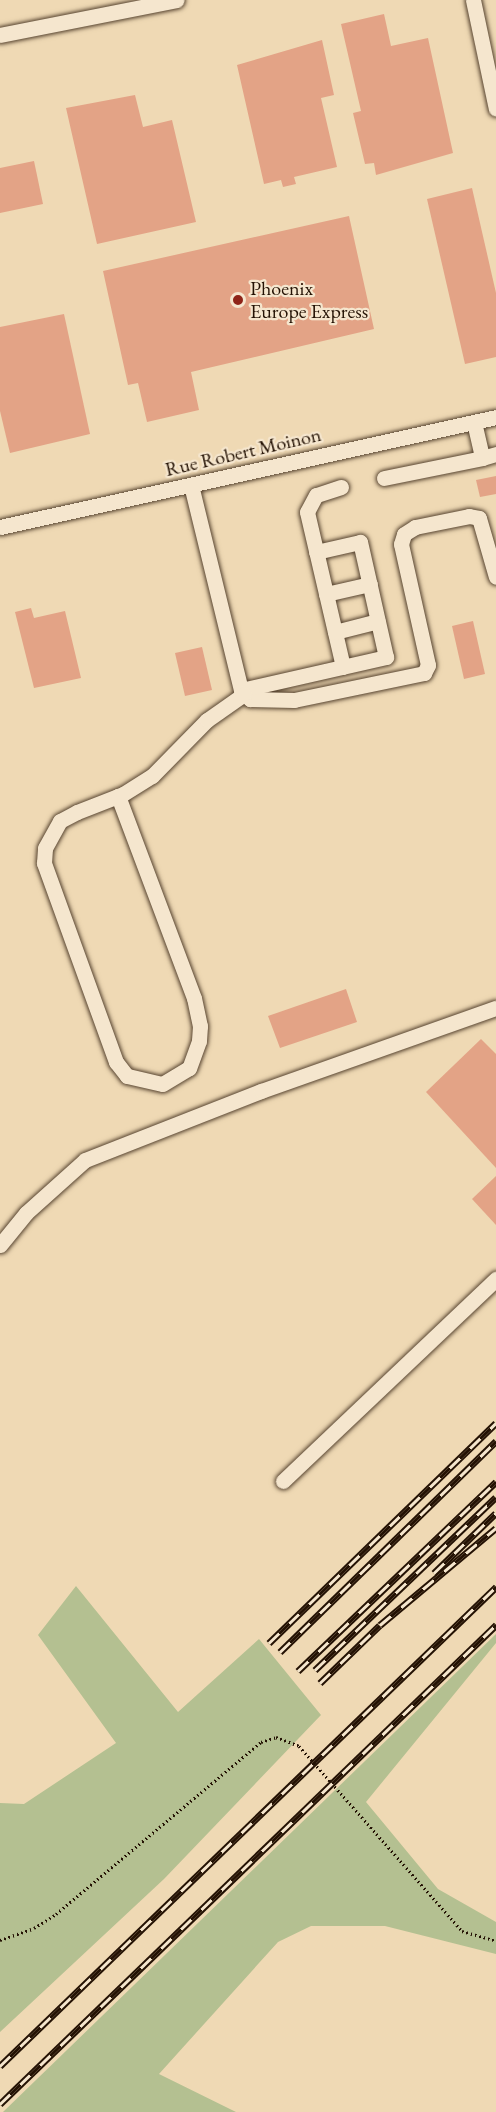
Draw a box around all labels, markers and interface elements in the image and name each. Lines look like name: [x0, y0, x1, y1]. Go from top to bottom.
place label: Phoenix Europe Express: [250, 276, 368, 323]
marker: Phoenix Europe Express: [231, 293, 245, 307]
street label: Rue Robert Moinon: [163, 422, 323, 482]

